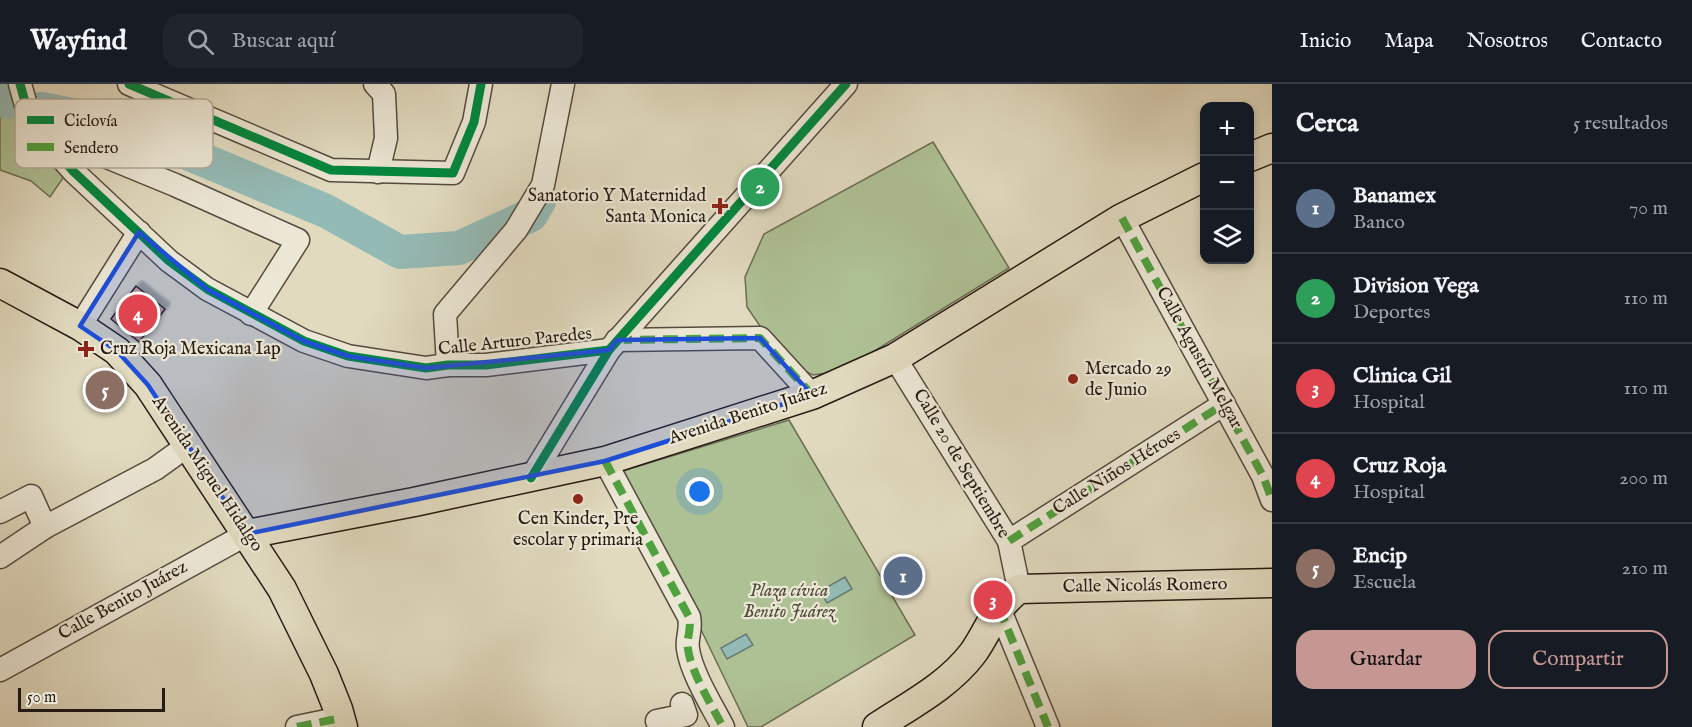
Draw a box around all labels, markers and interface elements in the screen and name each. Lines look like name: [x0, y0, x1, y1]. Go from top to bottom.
search box: [163, 14, 583, 68]
text: Wayfind: [30, 24, 127, 59]
icon: search: [184, 25, 217, 58]
text: Buscar aquí: [232, 27, 335, 55]
text: Inicio: [1300, 28, 1351, 55]
text: Mapa: [1384, 28, 1434, 55]
text: Nosotros: [1467, 28, 1548, 55]
text: Contacto: [1581, 28, 1662, 55]
legend: [15, 99, 213, 168]
map controls: [1200, 102, 1254, 264]
button: +: [1200, 102, 1254, 156]
text: Cerca: [1296, 107, 1358, 140]
text: 5 resultados: [1573, 111, 1668, 136]
text: Ciclovía: [64, 112, 118, 132]
text: Sendero: [64, 139, 119, 159]
button: −: [1200, 156, 1254, 210]
pin: 2: [740, 164, 780, 210]
text: Banamex: [1353, 182, 1436, 210]
place label: Sanatorio Y Maternidad Santa Monica: [528, 185, 706, 229]
text: 1: [1312, 196, 1319, 221]
text: 70 m: [1629, 196, 1668, 221]
marker: Sanatorio Y Maternidad Santa Monica: [711, 197, 729, 215]
button: layers: [1200, 210, 1254, 264]
text: Banco: [1353, 210, 1405, 235]
text: Division Vega: [1353, 272, 1479, 300]
street label: Calle Agustín Melgar: [1150, 283, 1248, 433]
text: 2: [1311, 286, 1320, 311]
text: 110 m: [1624, 286, 1668, 311]
pin: 4: [118, 292, 158, 336]
text: Deportes: [1353, 300, 1430, 325]
street label: Calle Arturo Paredes: [437, 323, 593, 361]
place label: Cruz Roja Mexicana Iap: [100, 338, 281, 361]
marker: Cruz Roja Mexicana Iap: [77, 340, 95, 358]
place label: Mercado 29 de Junio: [1085, 358, 1172, 402]
text: Clinica Gil: [1353, 362, 1451, 390]
pin: 5: [86, 368, 124, 412]
marker: Mercado 29 de Junio: [1066, 372, 1080, 386]
text: 3: [1312, 376, 1319, 401]
text: 110 m: [1624, 376, 1668, 401]
street label: Avenida Benito Juárez: [665, 378, 830, 451]
street label: Calle 20 de Septiembre: [907, 385, 1015, 543]
text: Hospital: [1353, 390, 1425, 415]
street label: Avenida Miguel Hidalgo: [146, 391, 268, 557]
street label: Calle Niños Héroes: [1049, 423, 1185, 521]
text: Cruz Roja: [1353, 452, 1446, 480]
text: 4: [1311, 466, 1320, 491]
text: 200 m: [1619, 466, 1668, 491]
your location: [685, 477, 714, 506]
text: Hospital: [1353, 480, 1425, 505]
marker: Cen Kinder, Pre escolar y primaria: [571, 492, 585, 506]
place label: Cen Kinder, Pre escolar y primaria: [513, 508, 643, 552]
text: Encip: [1353, 542, 1407, 570]
pin: 1: [884, 554, 922, 598]
street label: Calle Benito Juárez: [54, 556, 192, 646]
text: 5: [1312, 556, 1319, 581]
text: 210 m: [1622, 556, 1668, 581]
text: Escuela: [1353, 570, 1416, 595]
street label: Calle Nicolás Romero: [1062, 573, 1228, 599]
pin: 3: [974, 578, 1012, 622]
park label: Plaza cívica Benito Juárez: [743, 580, 837, 624]
button: Guardar: [1296, 630, 1476, 689]
button: Compartir: [1488, 630, 1668, 689]
scale bar: [18, 685, 165, 712]
text: 50 m: [27, 688, 56, 708]

